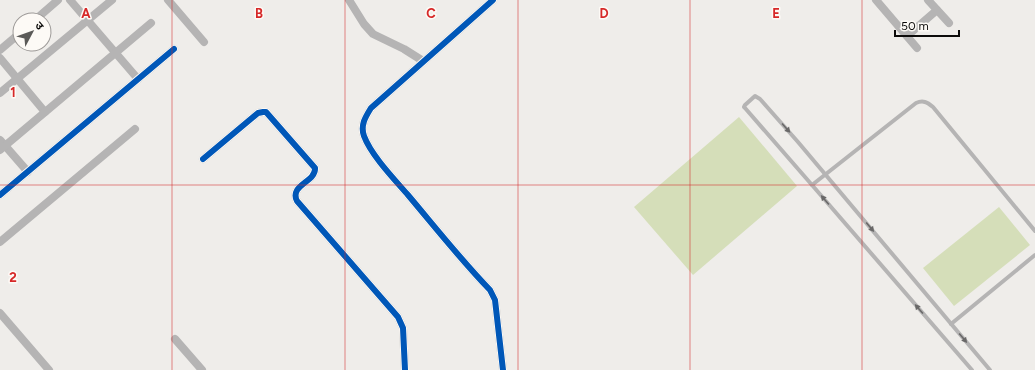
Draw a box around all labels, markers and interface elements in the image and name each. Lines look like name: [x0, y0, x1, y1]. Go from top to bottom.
text: A: [81, 6, 91, 21]
text: B: [255, 6, 263, 21]
text: C: [426, 6, 436, 21]
text: D: [599, 6, 609, 21]
text: E: [772, 6, 780, 21]
north arrow: [12, 12, 52, 52]
scale bar: [895, 12, 959, 38]
text: उ: [32, 19, 47, 33]
text: 50 m: [901, 19, 929, 33]
text: 1: [10, 85, 16, 100]
one-way arrow: [781, 123, 791, 133]
one-way arrow: [821, 195, 830, 204]
one-way arrow: [865, 222, 874, 233]
text: 2: [9, 270, 17, 285]
one-way arrow: [915, 303, 924, 314]
one-way arrow: [958, 332, 967, 343]

